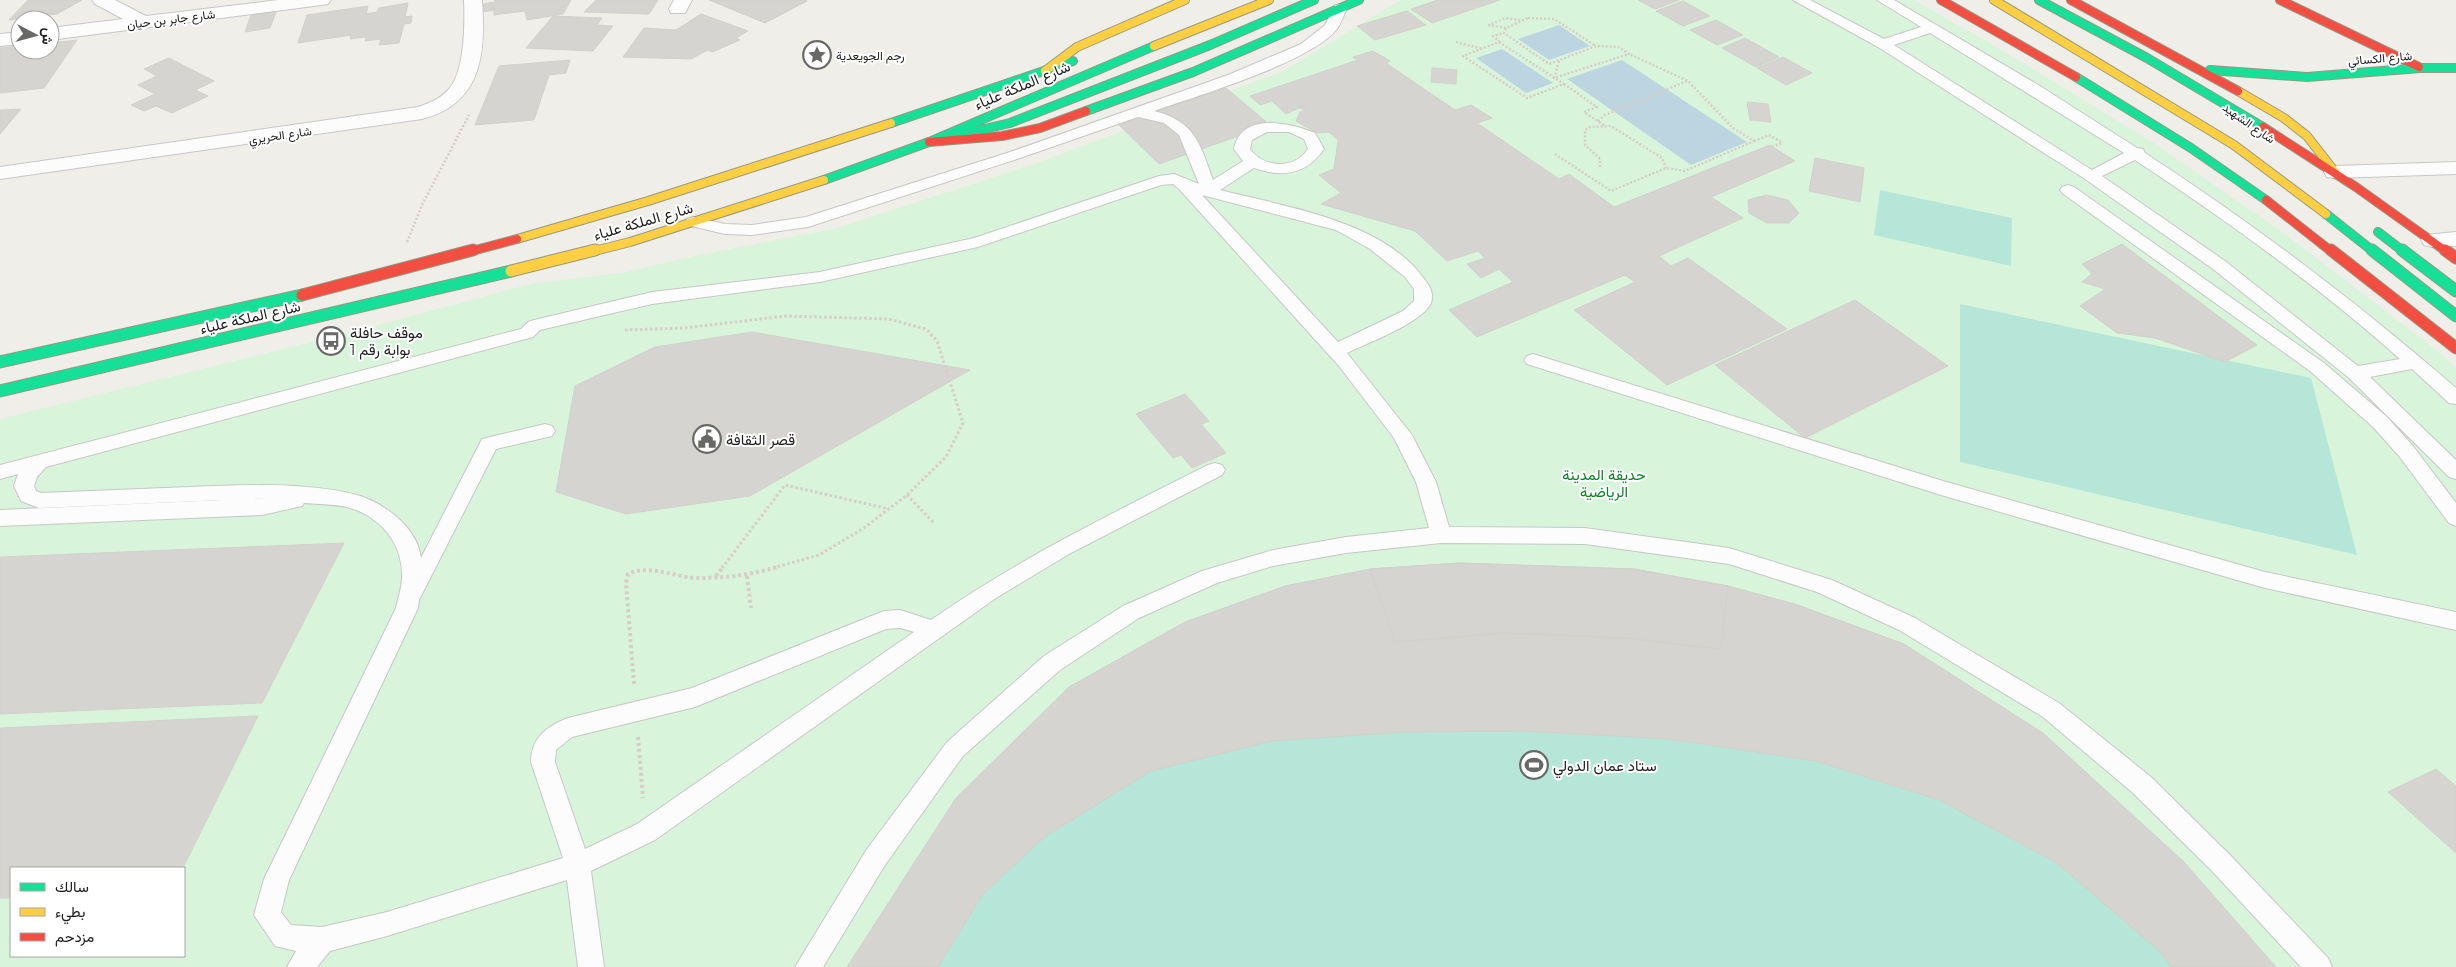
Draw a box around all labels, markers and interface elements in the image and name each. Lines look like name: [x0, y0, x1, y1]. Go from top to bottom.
street label: شارع جابر بن حيان: [126, 6, 216, 34]
north arrow: [10, 10, 60, 60]
text: ش: [38, 27, 58, 46]
place icon: رجم الجويعدية: [802, 40, 832, 70]
place label: رجم الجويعدية: [836, 48, 905, 64]
street label: شارع الكسائي: [2347, 48, 2413, 71]
street label: شارع الملكة علياء: [971, 56, 1074, 116]
street label: شارع الشهيد: [2219, 100, 2278, 148]
street label: شارع الحريري: [247, 123, 313, 150]
street label: شارع الملكة علياء: [591, 198, 696, 246]
street label: شارع الملكة علياء: [198, 296, 303, 340]
place label: موقف حافلة بوابة رقم 1: [350, 323, 423, 360]
bus stop icon: موقف حافلة بوابة رقم 1: [316, 326, 346, 356]
public building icon: قصر الثقافة: [692, 424, 722, 454]
place label: قصر الثقافة: [726, 430, 795, 449]
park label: حديقة المدينة الرياضية: [1562, 465, 1646, 501]
sports icon: ستاد عمان الدولي: [1519, 750, 1549, 780]
place label: ستاد عمان الدولي: [1553, 756, 1657, 779]
legend: [10, 867, 185, 957]
text: سالك: [55, 877, 89, 896]
text: بطيء: [55, 902, 85, 925]
text: مزدحم: [55, 927, 94, 947]

